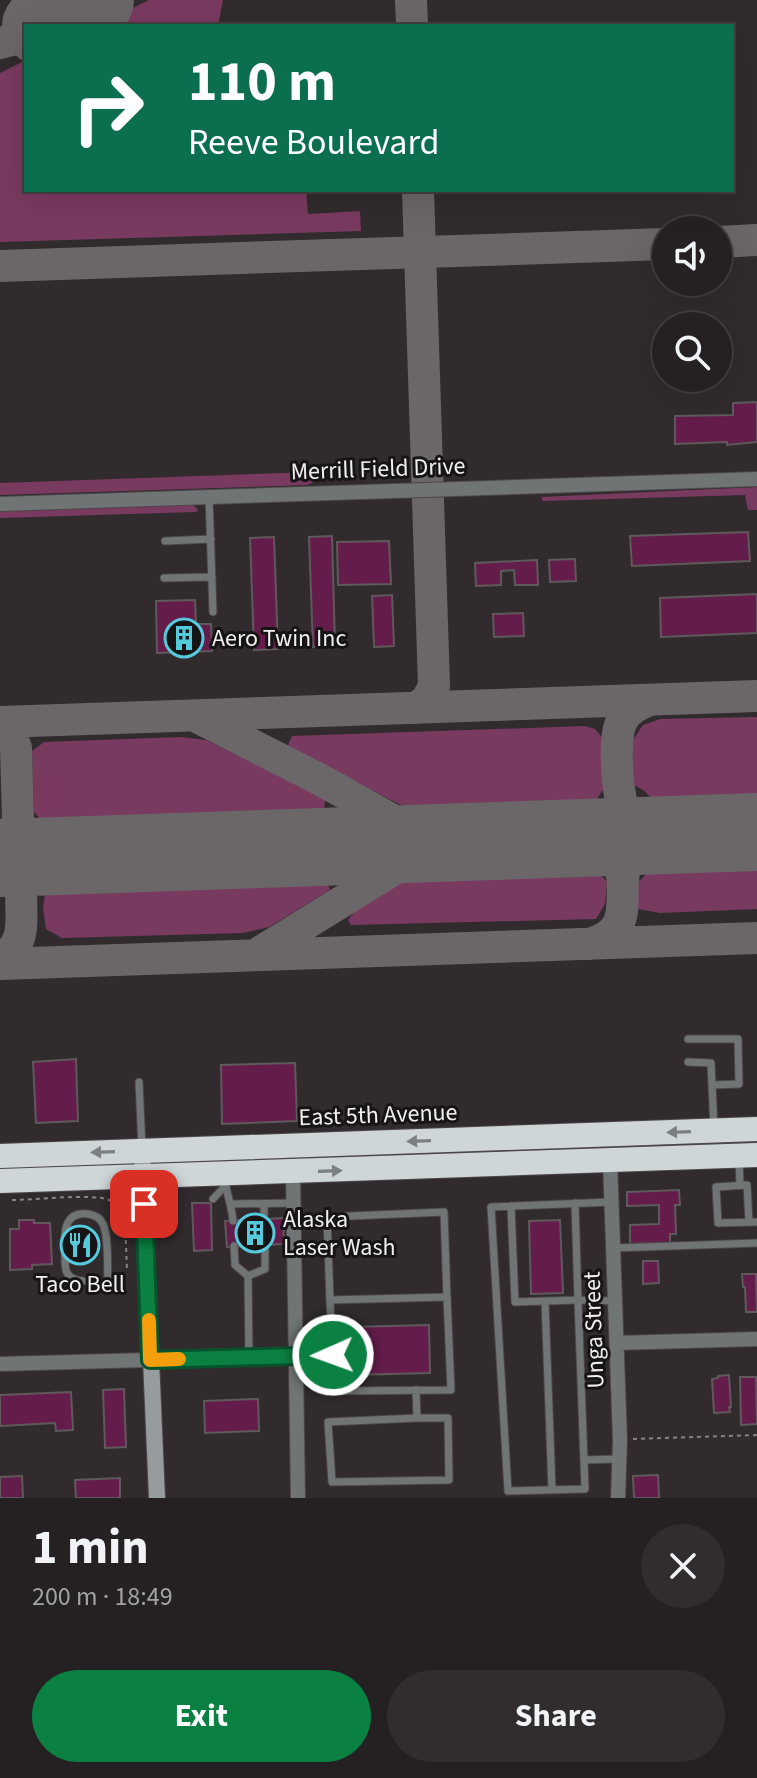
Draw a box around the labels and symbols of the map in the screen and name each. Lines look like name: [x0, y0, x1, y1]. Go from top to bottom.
street label: Merrill Field Drive: [290, 448, 466, 490]
building icon: Aero Twin Inc: [163, 617, 205, 659]
place label: Aero Twin Inc: [212, 621, 346, 656]
street label: East 5th Avenue: [298, 1095, 458, 1135]
one-way arrow: [666, 1125, 691, 1138]
one-way arrow: [406, 1135, 431, 1148]
one-way arrow: [90, 1146, 115, 1159]
one-way arrow: [318, 1164, 343, 1177]
pin: [110, 1170, 178, 1238]
place label: Alaska Laser Wash: [283, 1202, 396, 1265]
building icon: Alaska Laser Wash: [234, 1212, 276, 1254]
restaurant icon: Taco Bell: [59, 1224, 101, 1266]
place label: Taco Bell: [35, 1267, 125, 1302]
street label: Unga Street: [574, 1271, 614, 1389]
position arrow: [291, 1313, 375, 1397]

